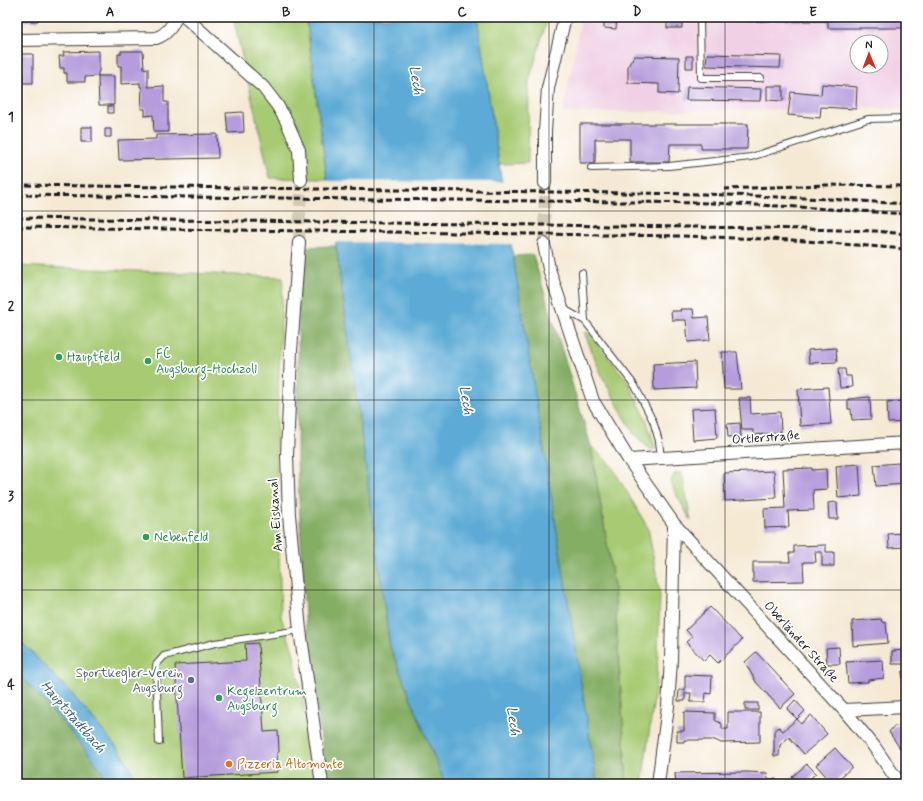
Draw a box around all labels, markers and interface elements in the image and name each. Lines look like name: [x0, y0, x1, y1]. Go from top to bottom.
text: A: [106, 4, 114, 21]
text: B: [282, 4, 291, 21]
text: C: [457, 4, 467, 21]
text: D: [633, 4, 642, 21]
text: E: [809, 4, 817, 21]
north arrow: [849, 34, 889, 74]
text: N: [865, 38, 873, 52]
water label: Lech: [405, 64, 427, 96]
text: 1: [8, 109, 14, 126]
text: 2: [8, 298, 15, 315]
place label: FC Augsburg-Hochzoll: [156, 346, 257, 380]
place label: Hauptfeld: [67, 349, 120, 366]
marker: Hauptfeld: [54, 352, 64, 362]
marker: FC Augsburg-Hochzoll: [143, 356, 153, 366]
water label: Lech: [455, 384, 477, 416]
street label: Ortlerstraße: [731, 427, 801, 449]
street label: Am Eiskanal: [265, 478, 287, 552]
text: 3: [8, 488, 14, 505]
place label: Nebenfeld: [154, 529, 208, 546]
marker: Nebenfeld: [141, 532, 151, 542]
street label: Oberländer Straße: [760, 598, 842, 686]
place label: Sportkegler-Verein Augsburg: [76, 665, 183, 699]
marker: Sportkegler-Verein Augsburg: [186, 675, 196, 685]
text: 4: [7, 677, 15, 694]
water label: Hauptstadtbach: [37, 677, 110, 757]
place label: Kegelzentrum Augsburg: [227, 683, 307, 717]
marker: Kegelzentrum Augsburg: [214, 693, 224, 703]
water label: Lech: [502, 705, 524, 737]
place label: Pizzeria Altomonte: [237, 756, 343, 773]
marker: Pizzeria Altomonte: [224, 759, 234, 769]

